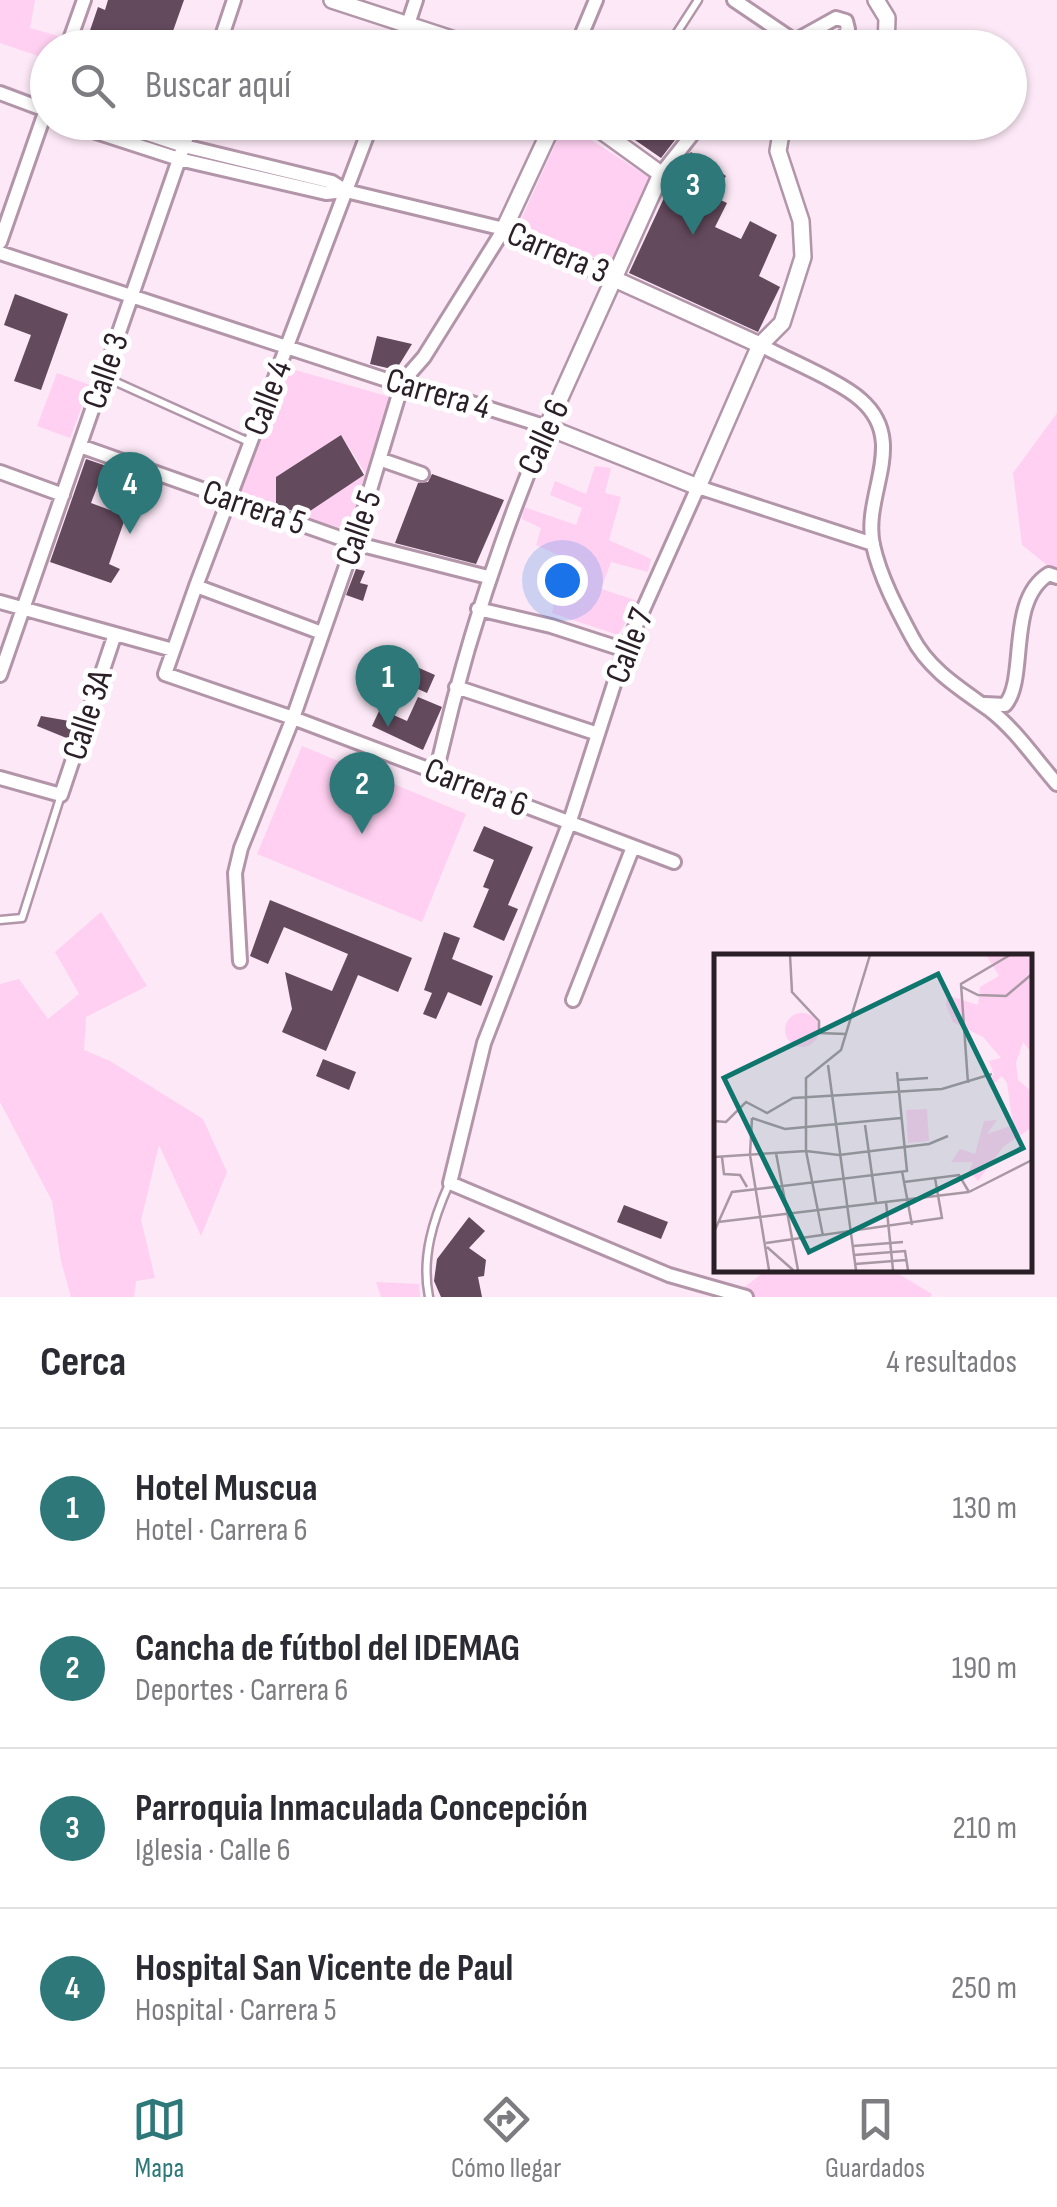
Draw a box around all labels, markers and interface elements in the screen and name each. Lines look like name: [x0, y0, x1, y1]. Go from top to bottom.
search box: [30, 30, 1027, 140]
icon: search: [65, 58, 120, 113]
text: Buscar aquí: [145, 63, 291, 108]
pin: 3: [660, 152, 726, 235]
street label: Carrera 3: [501, 212, 615, 294]
street label: Calle 3: [73, 328, 139, 414]
street label: Calle 4: [234, 354, 302, 442]
street label: Carrera 4: [381, 359, 495, 429]
street label: Calle 6: [509, 393, 579, 481]
pin: 4: [98, 452, 162, 534]
street label: Carrera 5: [197, 470, 311, 546]
street label: Calle 5: [326, 485, 392, 571]
your location: [537, 555, 588, 606]
street label: Calle 7: [596, 603, 664, 689]
pin: 1: [356, 644, 420, 727]
street label: Calle 3A: [53, 664, 123, 765]
street label: Carrera 6: [418, 749, 534, 827]
pin: 2: [330, 752, 394, 834]
inset map: [714, 954, 1032, 1272]
text: Cerca: [40, 1337, 126, 1388]
text: 4 resultados: [886, 1343, 1017, 1382]
text: Hotel Muscua: [135, 1466, 317, 1511]
text: 1: [66, 1489, 79, 1528]
text: 130 m: [952, 1489, 1017, 1528]
text: Hotel · Carrera 6: [135, 1511, 308, 1550]
text: Cancha de fútbol del IDEMAG: [135, 1626, 520, 1671]
text: 2: [65, 1649, 80, 1688]
text: 190 m: [952, 1649, 1017, 1688]
text: Deportes · Carrera 6: [135, 1671, 348, 1710]
text: Parroquia Inmaculada Concepción: [135, 1786, 588, 1831]
text: 3: [65, 1809, 80, 1848]
text: 210 m: [953, 1809, 1017, 1848]
text: Iglesia · Calle 6: [135, 1831, 291, 1870]
text: Hospital San Vicente de Paul: [135, 1946, 513, 1991]
text: 4: [65, 1969, 80, 2008]
text: 250 m: [951, 1969, 1017, 2008]
text: Hospital · Carrera 5: [135, 1991, 337, 2030]
tab: Mapa: [132, 2092, 187, 2185]
tab: Cómo llegar: [451, 2092, 561, 2185]
tab: Guardados: [825, 2092, 925, 2185]

